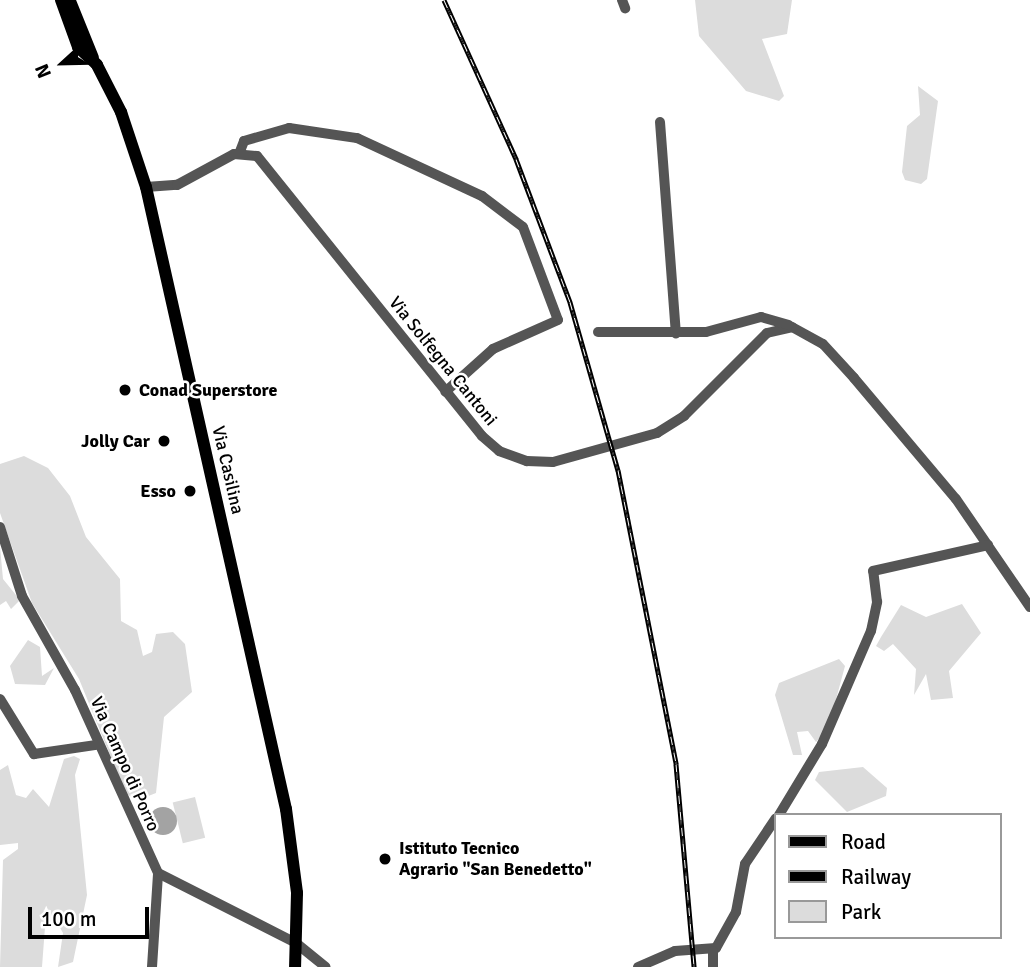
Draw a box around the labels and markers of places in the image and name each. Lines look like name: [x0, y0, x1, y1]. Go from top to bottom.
place label: Conad Superstore: [139, 379, 277, 401]
marker: Conad Superstore: [117, 382, 133, 398]
place label: Jolly Car: [81, 430, 150, 452]
marker: Jolly Car: [156, 433, 172, 449]
place label: Esso: [140, 480, 176, 502]
marker: Esso: [182, 483, 198, 499]
place label: Istituto Tecnico Agrario "San Benedetto": [399, 838, 592, 880]
marker: Istituto Tecnico Agrario "San Benedetto": [377, 851, 393, 867]

